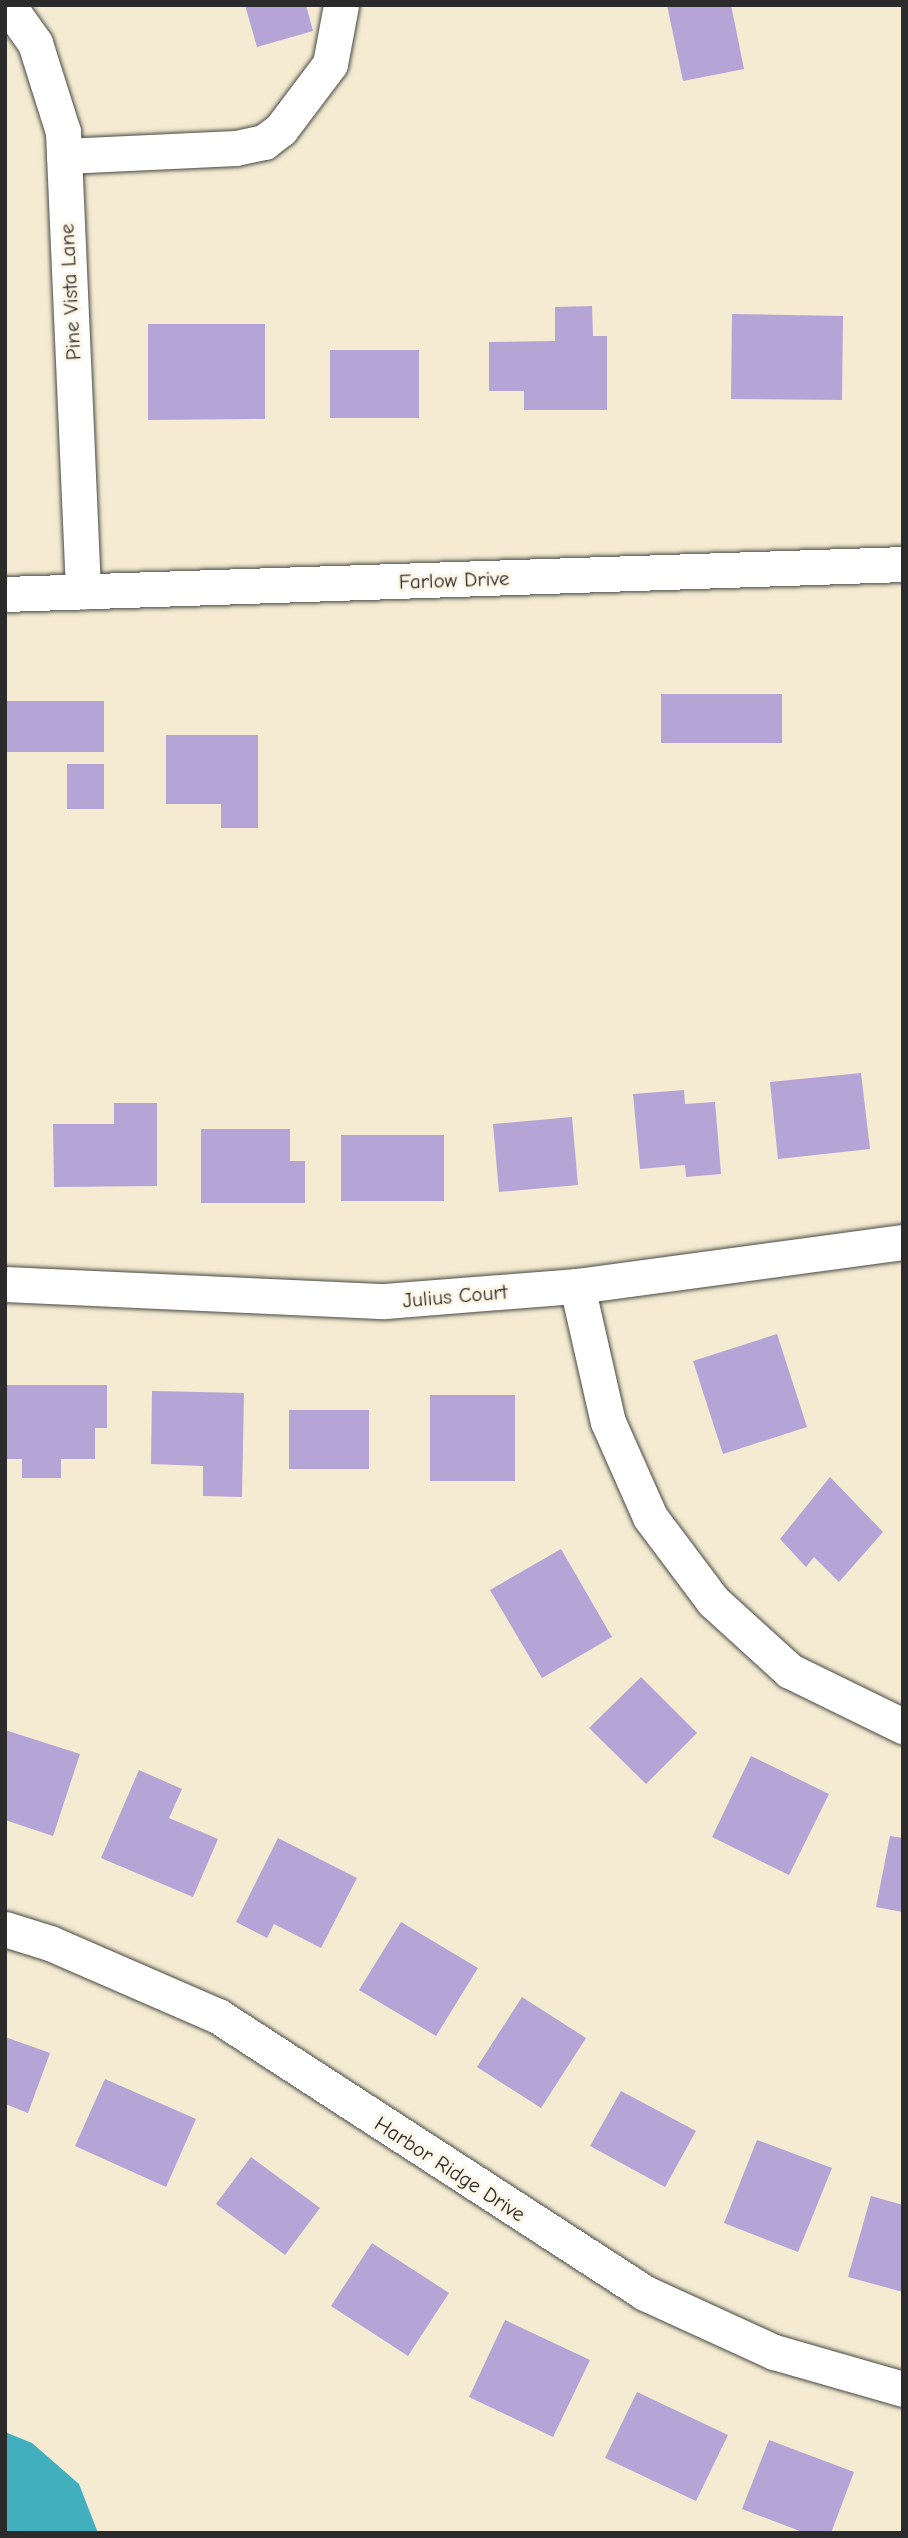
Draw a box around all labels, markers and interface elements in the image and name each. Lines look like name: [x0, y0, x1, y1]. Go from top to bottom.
street label: Pine Vista Lane: [54, 223, 86, 361]
street label: Farlow Drive: [398, 565, 510, 595]
street label: Julius Court: [401, 1279, 509, 1313]
street label: Harbor Ridge Drive: [370, 2111, 530, 2227]

